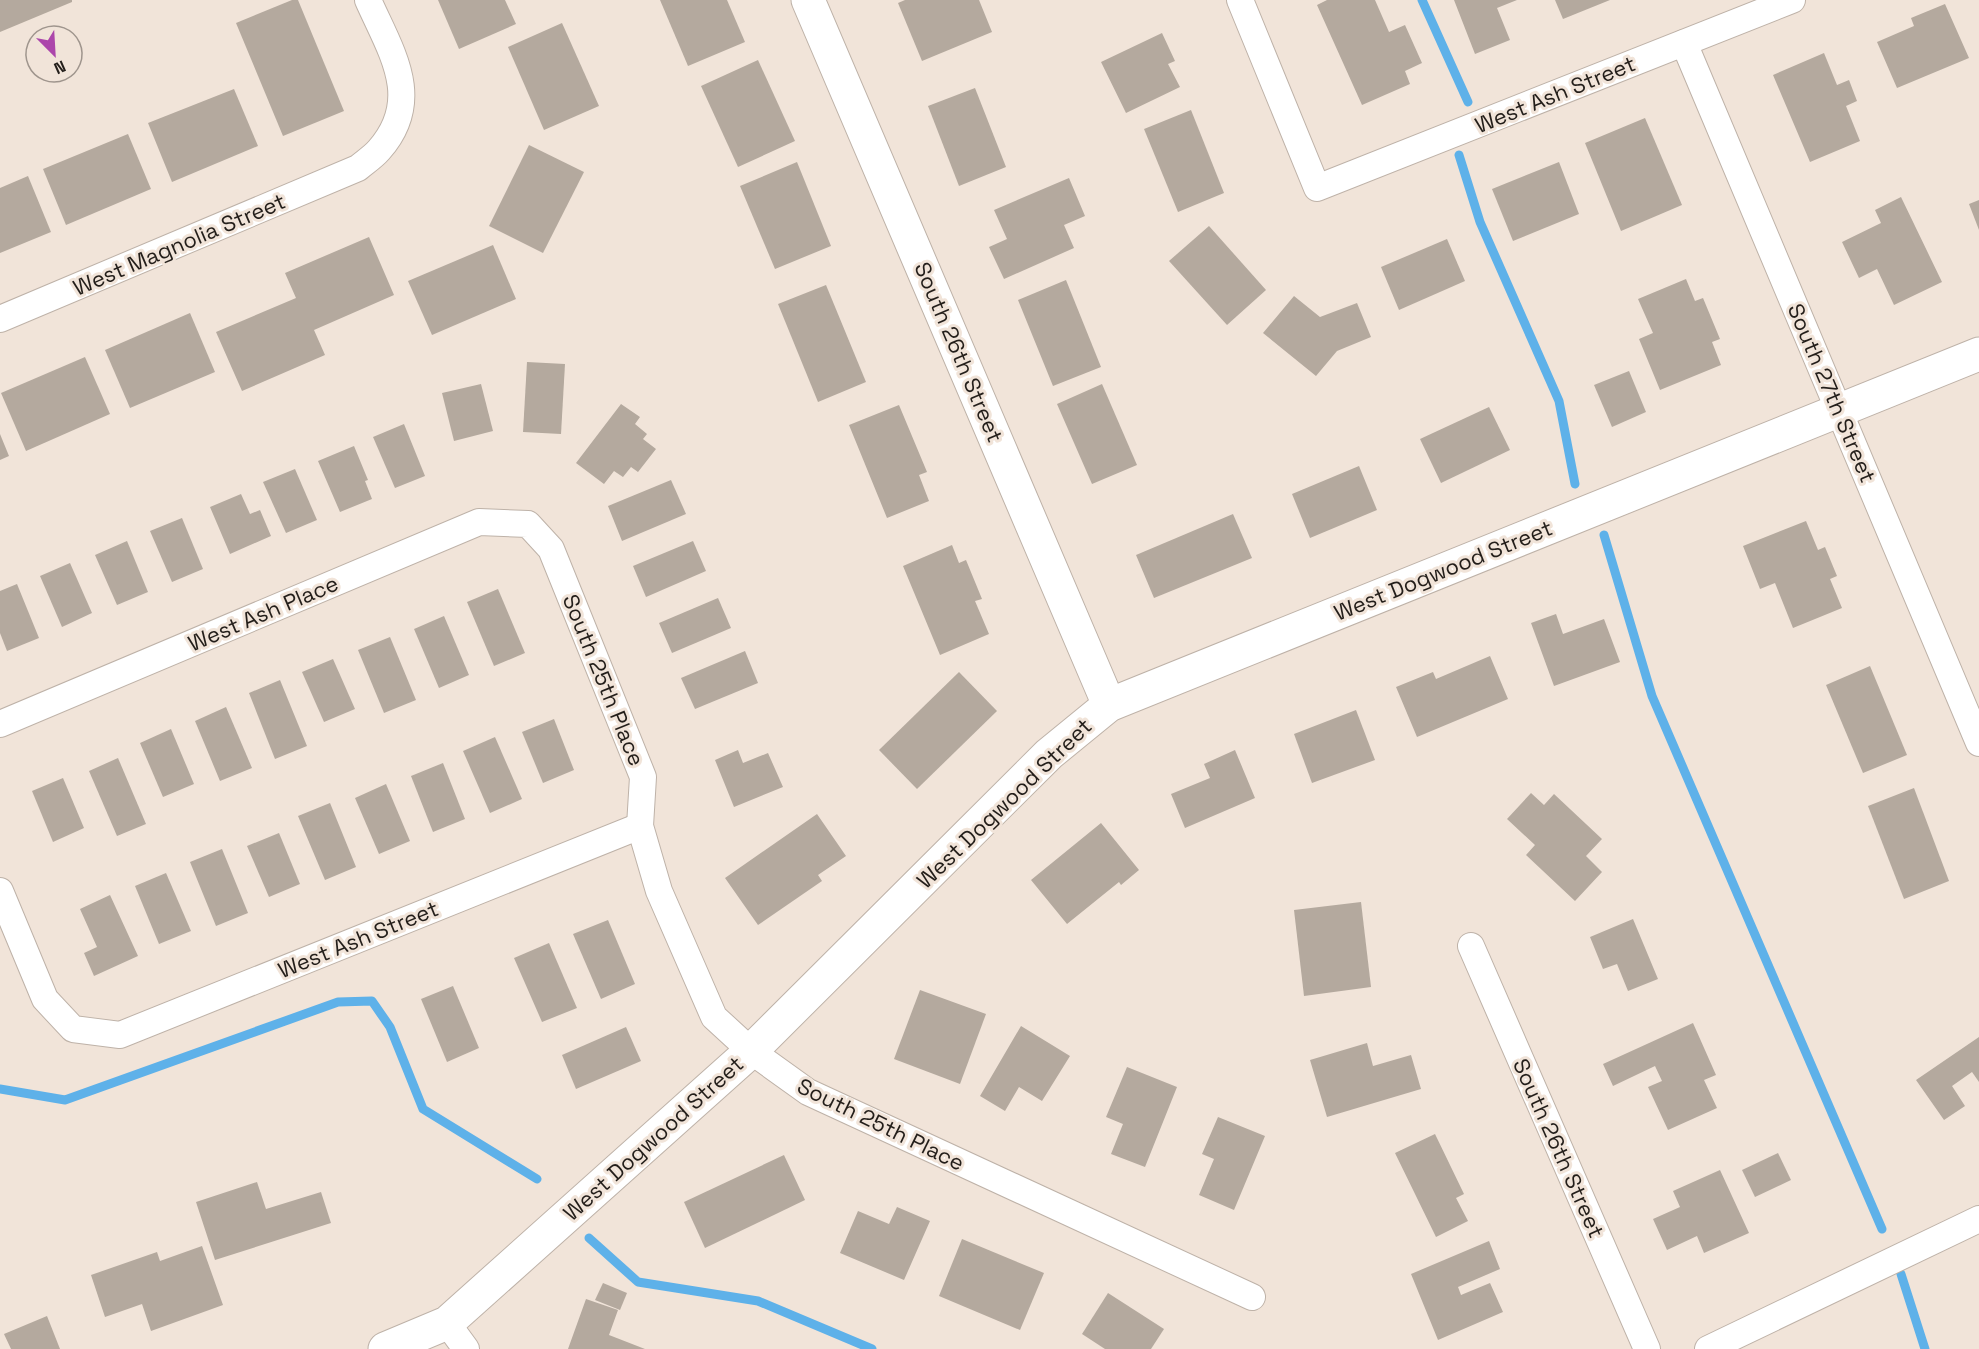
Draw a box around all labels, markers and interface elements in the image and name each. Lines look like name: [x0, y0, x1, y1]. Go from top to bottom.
north arrow: [24, 24, 84, 84]
street label: West Ash Street: [1471, 49, 1639, 139]
text: N: [51, 55, 69, 79]
street label: West Magnolia Street: [69, 187, 289, 301]
street label: South 26th Street: [908, 258, 1010, 446]
street label: South 27th Street: [1782, 299, 1882, 487]
street label: West Dogwood Street: [1330, 513, 1556, 627]
street label: West Ash Place: [184, 569, 342, 657]
street label: South 25th Place: [557, 590, 651, 770]
street label: West Dogwood Street: [910, 712, 1098, 894]
street label: West Ash Street: [274, 894, 442, 984]
street label: West Dogwood Street: [557, 1050, 749, 1226]
street label: South 26th Street: [1507, 1054, 1611, 1242]
street label: South 25th Place: [793, 1071, 969, 1177]

